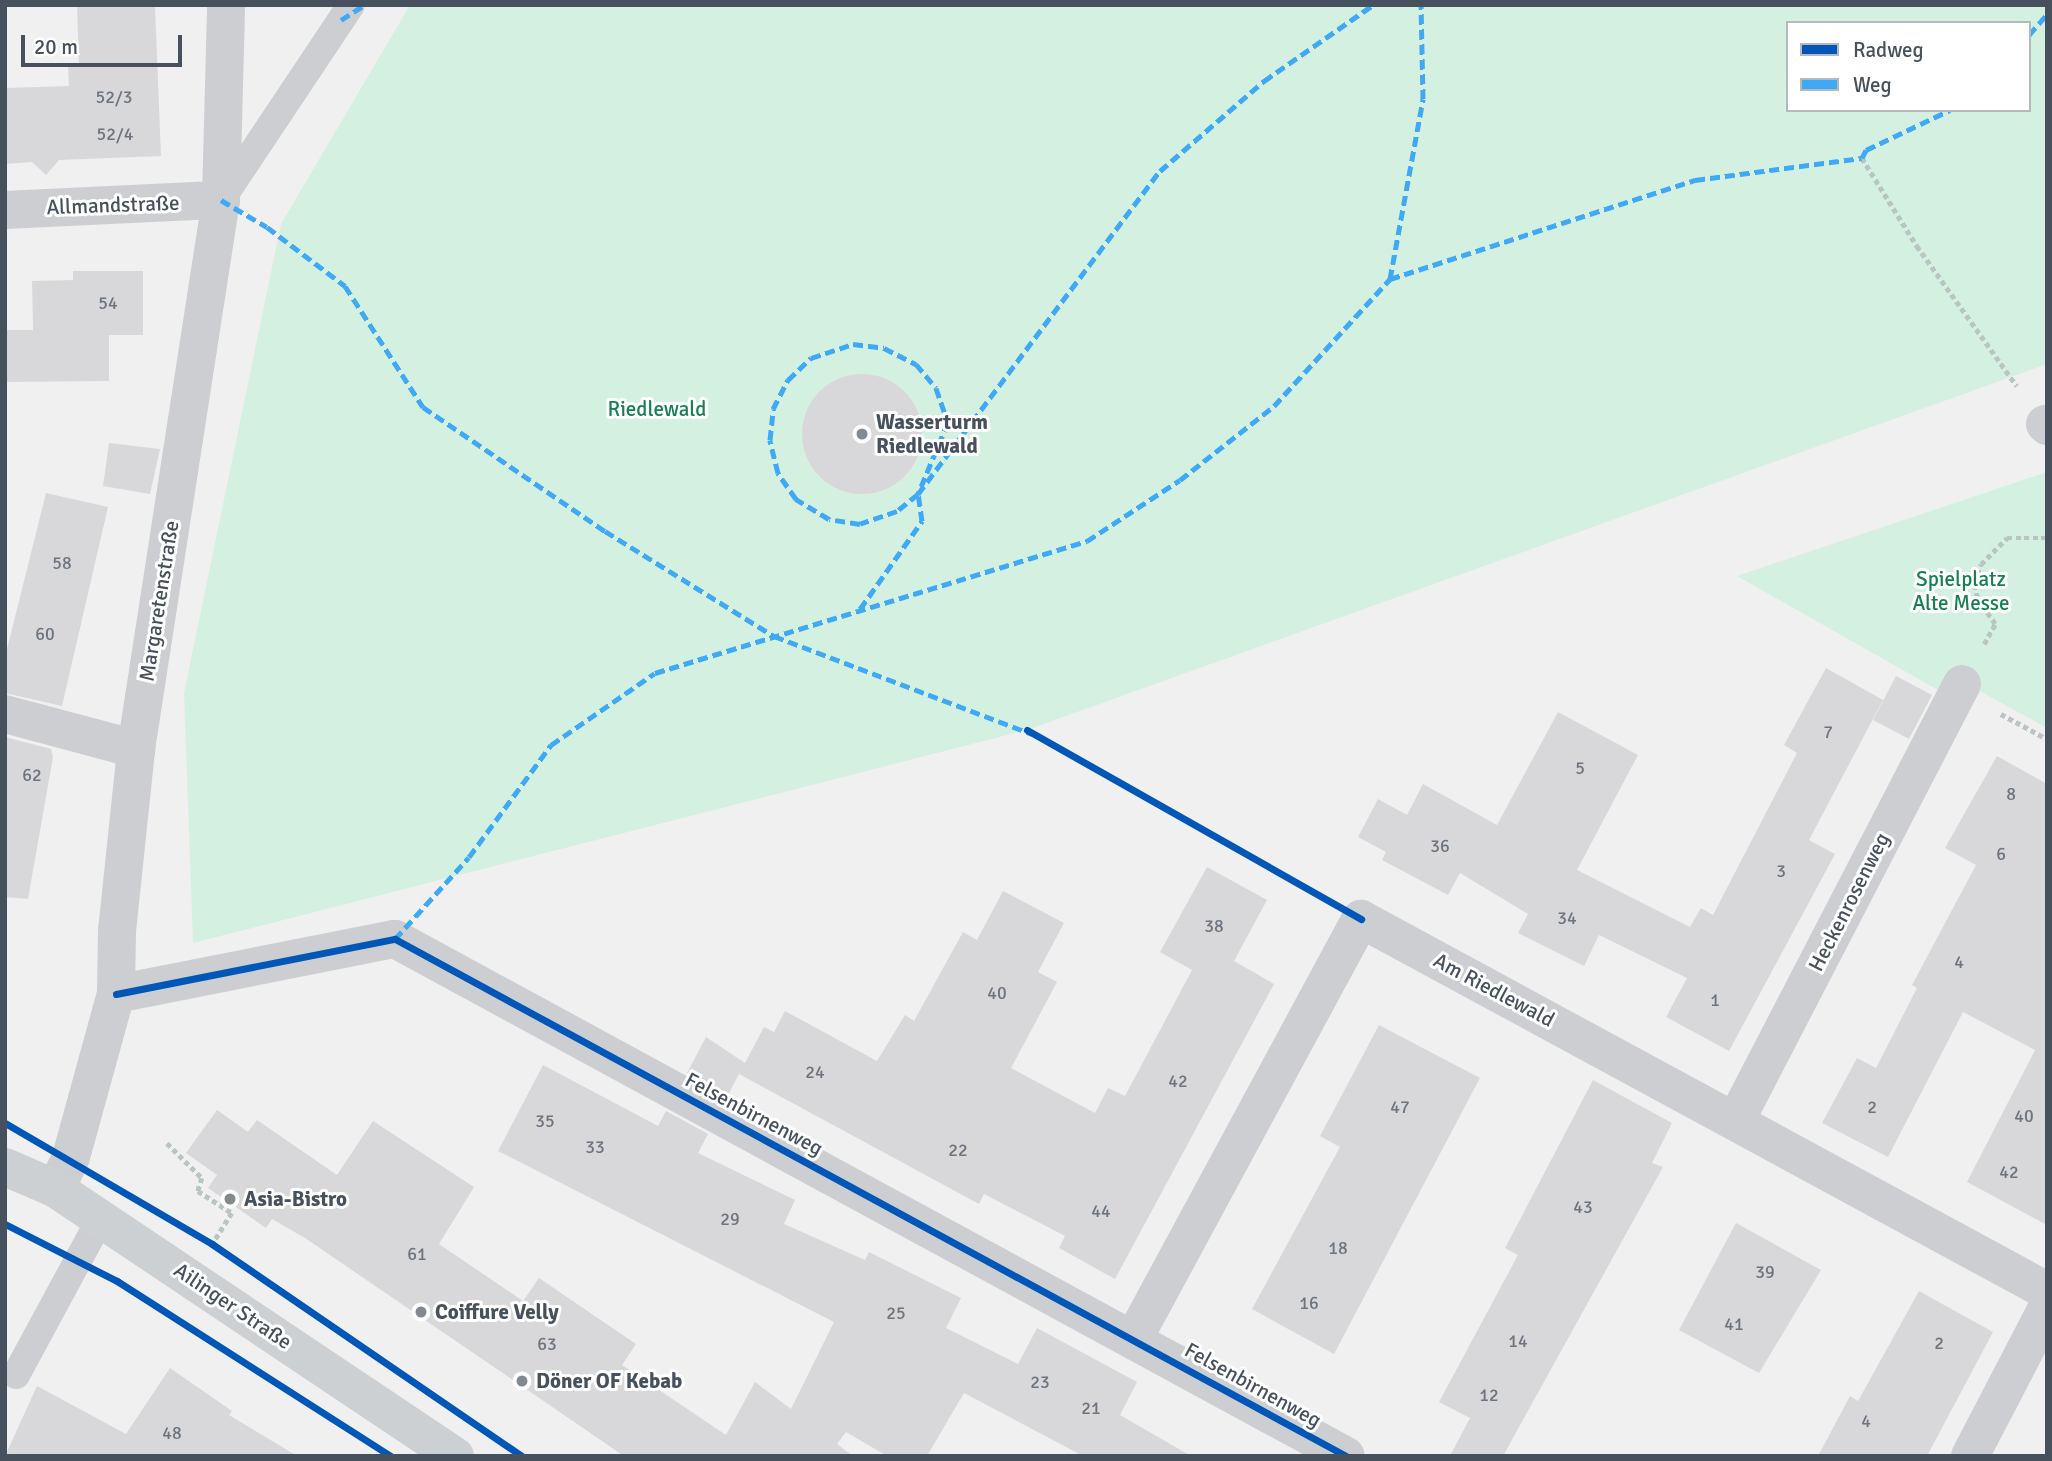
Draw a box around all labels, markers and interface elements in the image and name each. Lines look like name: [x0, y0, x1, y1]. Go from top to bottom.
scale bar: [24, 21, 186, 65]
legend: [1786, 21, 2031, 112]
text: 20 m: [34, 34, 78, 60]
text: Radweg: [1853, 37, 1924, 63]
text: Weg: [1853, 72, 1892, 98]
house number: 52/3: [96, 86, 132, 108]
house number: 52/4: [97, 123, 133, 145]
street label: Allmandstraße: [46, 190, 180, 220]
house number: 54: [98, 292, 118, 314]
park label: Riedlewald: [608, 396, 706, 422]
place label: Wasserturm Riedlewald: [876, 409, 988, 459]
marker: Wasserturm Riedlewald: [854, 426, 870, 442]
street label: Margaretenstraße: [134, 519, 184, 683]
house number: 58: [52, 552, 72, 574]
park label: Spielplatz Alte Messe: [1912, 566, 2010, 616]
house number: 60: [35, 623, 55, 645]
house number: 7: [1823, 721, 1833, 743]
house number: 5: [1575, 757, 1585, 779]
house number: 62: [22, 764, 42, 786]
house number: 8: [2006, 783, 2016, 805]
street label: Heckenrosenweg: [1803, 828, 1895, 976]
house number: 36: [1430, 835, 1450, 857]
house number: 6: [1996, 843, 2006, 865]
house number: 3: [1776, 860, 1786, 882]
house number: 34: [1557, 907, 1577, 929]
house number: 38: [1204, 915, 1224, 937]
street label: Am Riedlewald: [1429, 948, 1559, 1032]
house number: 4: [1954, 951, 1964, 973]
house number: 40: [987, 982, 1007, 1004]
house number: 1: [1710, 989, 1720, 1011]
house number: 24: [805, 1061, 825, 1083]
street label: Felsenbirnenweg: [681, 1067, 827, 1161]
house number: 42: [1168, 1070, 1188, 1092]
house number: 47: [1390, 1096, 1410, 1118]
house number: 2: [1867, 1096, 1877, 1118]
house number: 40: [2014, 1105, 2034, 1127]
house number: 35: [535, 1110, 555, 1132]
house number: 33: [585, 1136, 605, 1158]
house number: 22: [948, 1139, 968, 1161]
house number: 42: [1999, 1161, 2019, 1183]
place label: Asia-Bistro: [244, 1186, 347, 1212]
marker: Asia-Bistro: [222, 1191, 238, 1207]
house number: 43: [1573, 1196, 1593, 1218]
house number: 44: [1091, 1200, 1111, 1222]
house number: 29: [720, 1208, 740, 1230]
house number: 18: [1328, 1237, 1348, 1259]
house number: 61: [407, 1243, 427, 1265]
street label: Ailinger Straße: [169, 1257, 297, 1355]
house number: 39: [1755, 1261, 1775, 1283]
house number: 16: [1299, 1292, 1319, 1314]
place label: Coiffure Velly: [435, 1299, 559, 1325]
house number: 25: [886, 1302, 906, 1324]
marker: Coiffure Velly: [413, 1304, 429, 1320]
house number: 41: [1724, 1313, 1744, 1335]
house number: 14: [1508, 1330, 1528, 1352]
house number: 2: [1934, 1332, 1944, 1354]
house number: 63: [537, 1333, 557, 1355]
street label: Felsenbirnenweg: [1180, 1337, 1326, 1433]
place label: Döner OF Kebab: [536, 1368, 682, 1394]
house number: 23: [1030, 1371, 1050, 1393]
marker: Döner OF Kebab: [514, 1373, 530, 1389]
house number: 12: [1479, 1384, 1499, 1406]
house number: 21: [1081, 1397, 1101, 1419]
house number: 4: [1861, 1410, 1871, 1432]
house number: 48: [162, 1422, 182, 1444]

